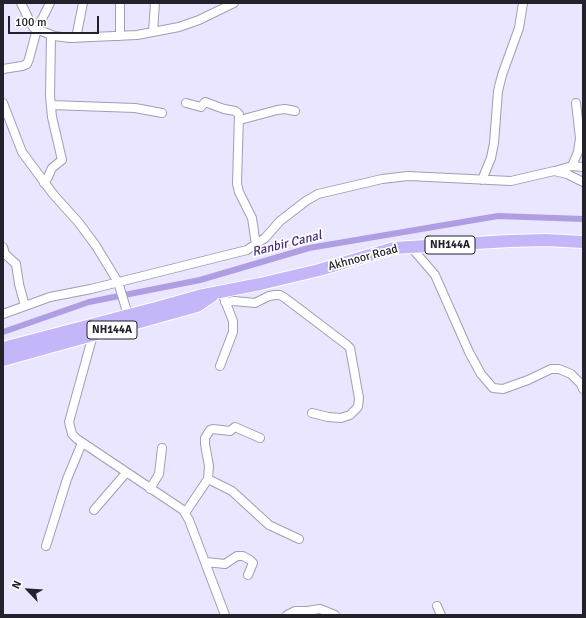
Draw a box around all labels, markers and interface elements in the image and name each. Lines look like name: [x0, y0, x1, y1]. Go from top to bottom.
scale bar: [10, 8, 101, 34]
text: 100 m: [15, 15, 47, 30]
water label: Ranbir Canal: [251, 228, 323, 260]
road number: NH144A: [425, 236, 475, 254]
street label: Akhnoor Road: [327, 242, 399, 274]
road number: NH144A: [87, 321, 137, 339]
north arrow: [8, 570, 48, 610]
text: N: [9, 579, 24, 591]

